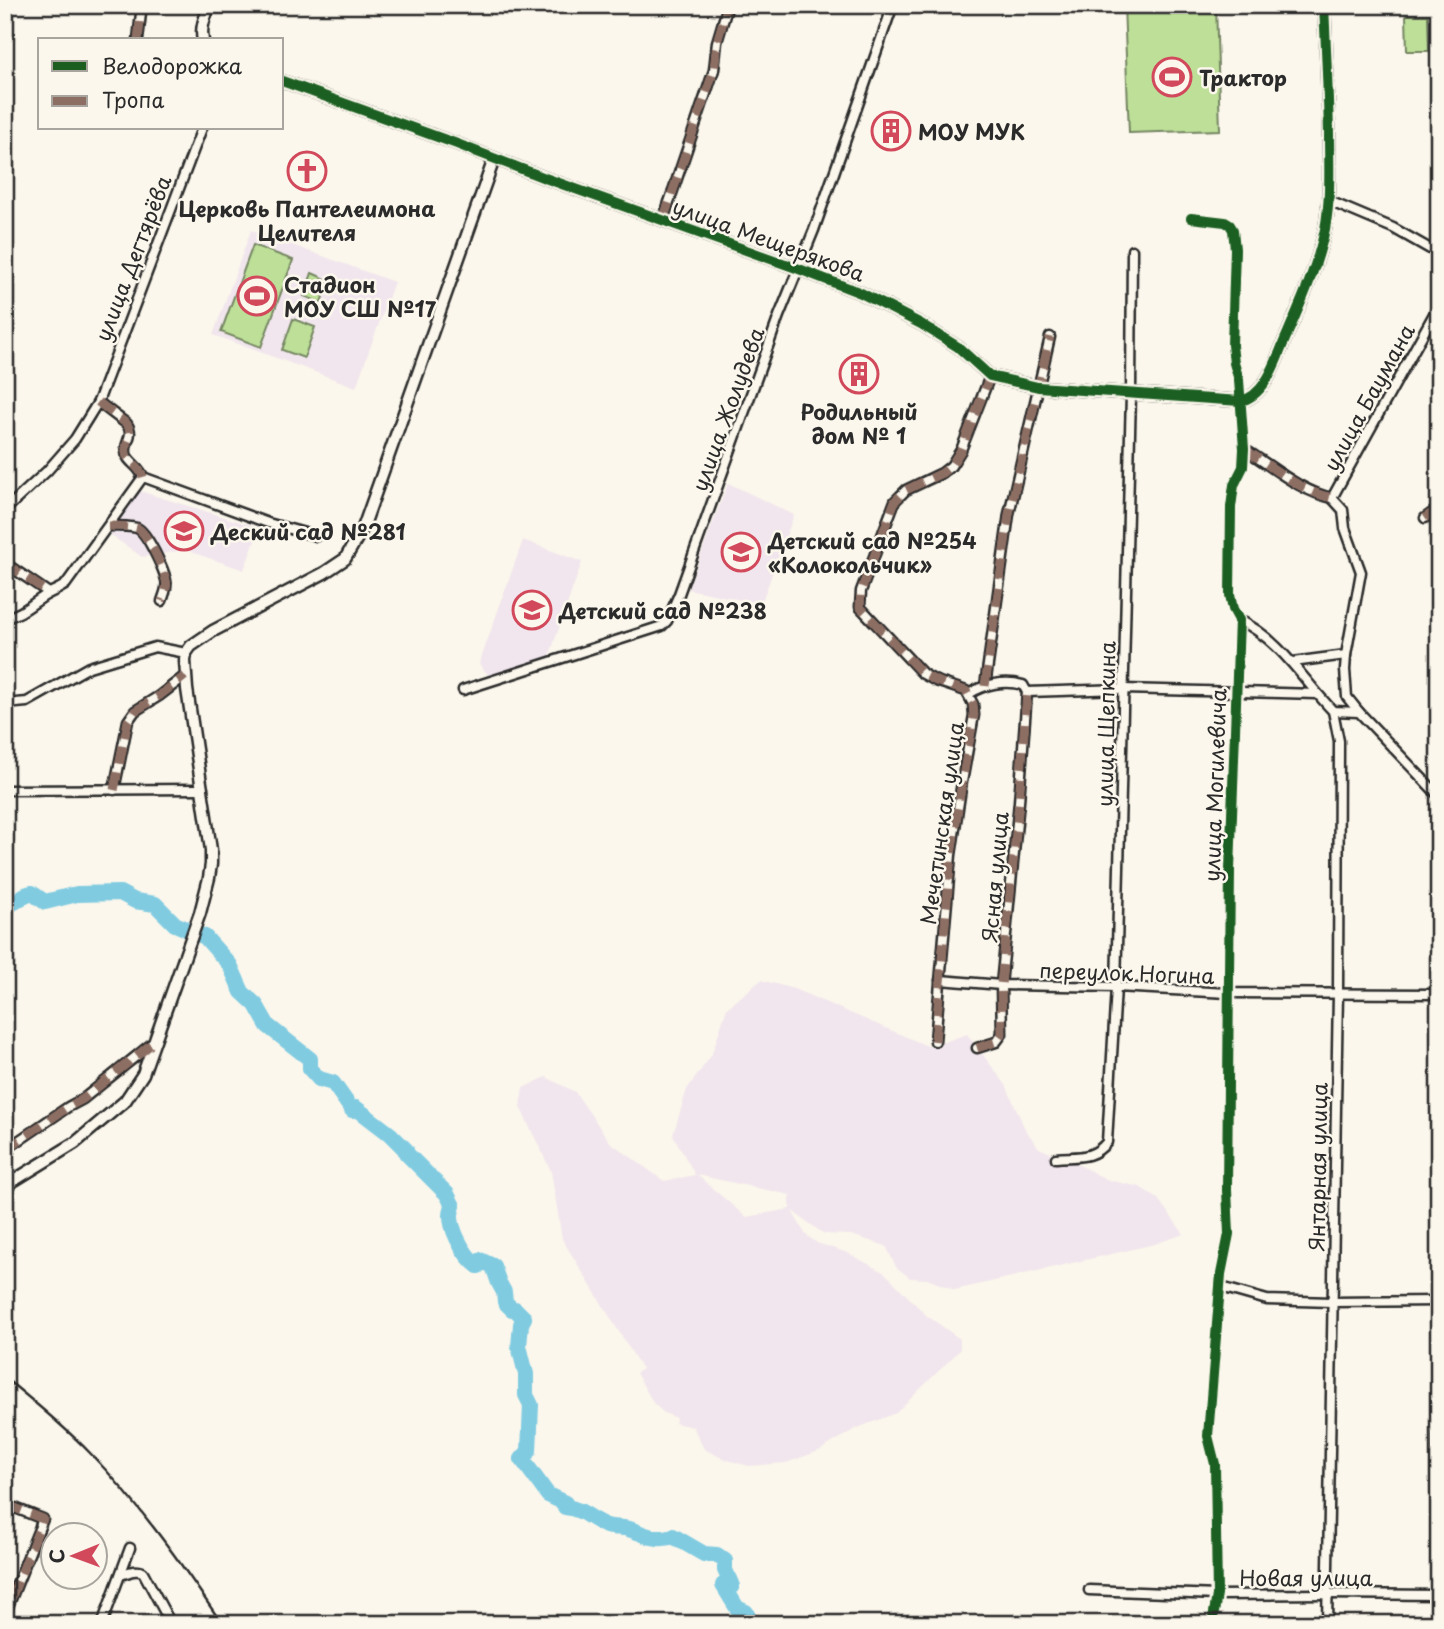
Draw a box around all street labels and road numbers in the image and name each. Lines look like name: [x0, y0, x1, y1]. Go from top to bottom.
street label: улица Дегтярёва: [86, 170, 178, 346]
street label: улица Мещерякова: [668, 189, 870, 289]
street label: улица Баумана: [1314, 317, 1422, 476]
street label: улица Жолудева: [682, 323, 772, 495]
street label: улица Щепкина: [1088, 640, 1122, 807]
street label: улица Могилевича: [1195, 687, 1233, 882]
street label: Мечетинская улица: [911, 719, 971, 927]
street label: Ясная улица: [972, 810, 1016, 944]
street label: переулок Ногина: [1039, 953, 1216, 991]
street label: Янтарная улица: [1300, 1081, 1334, 1252]
street label: Новая улица: [1239, 1561, 1374, 1593]

